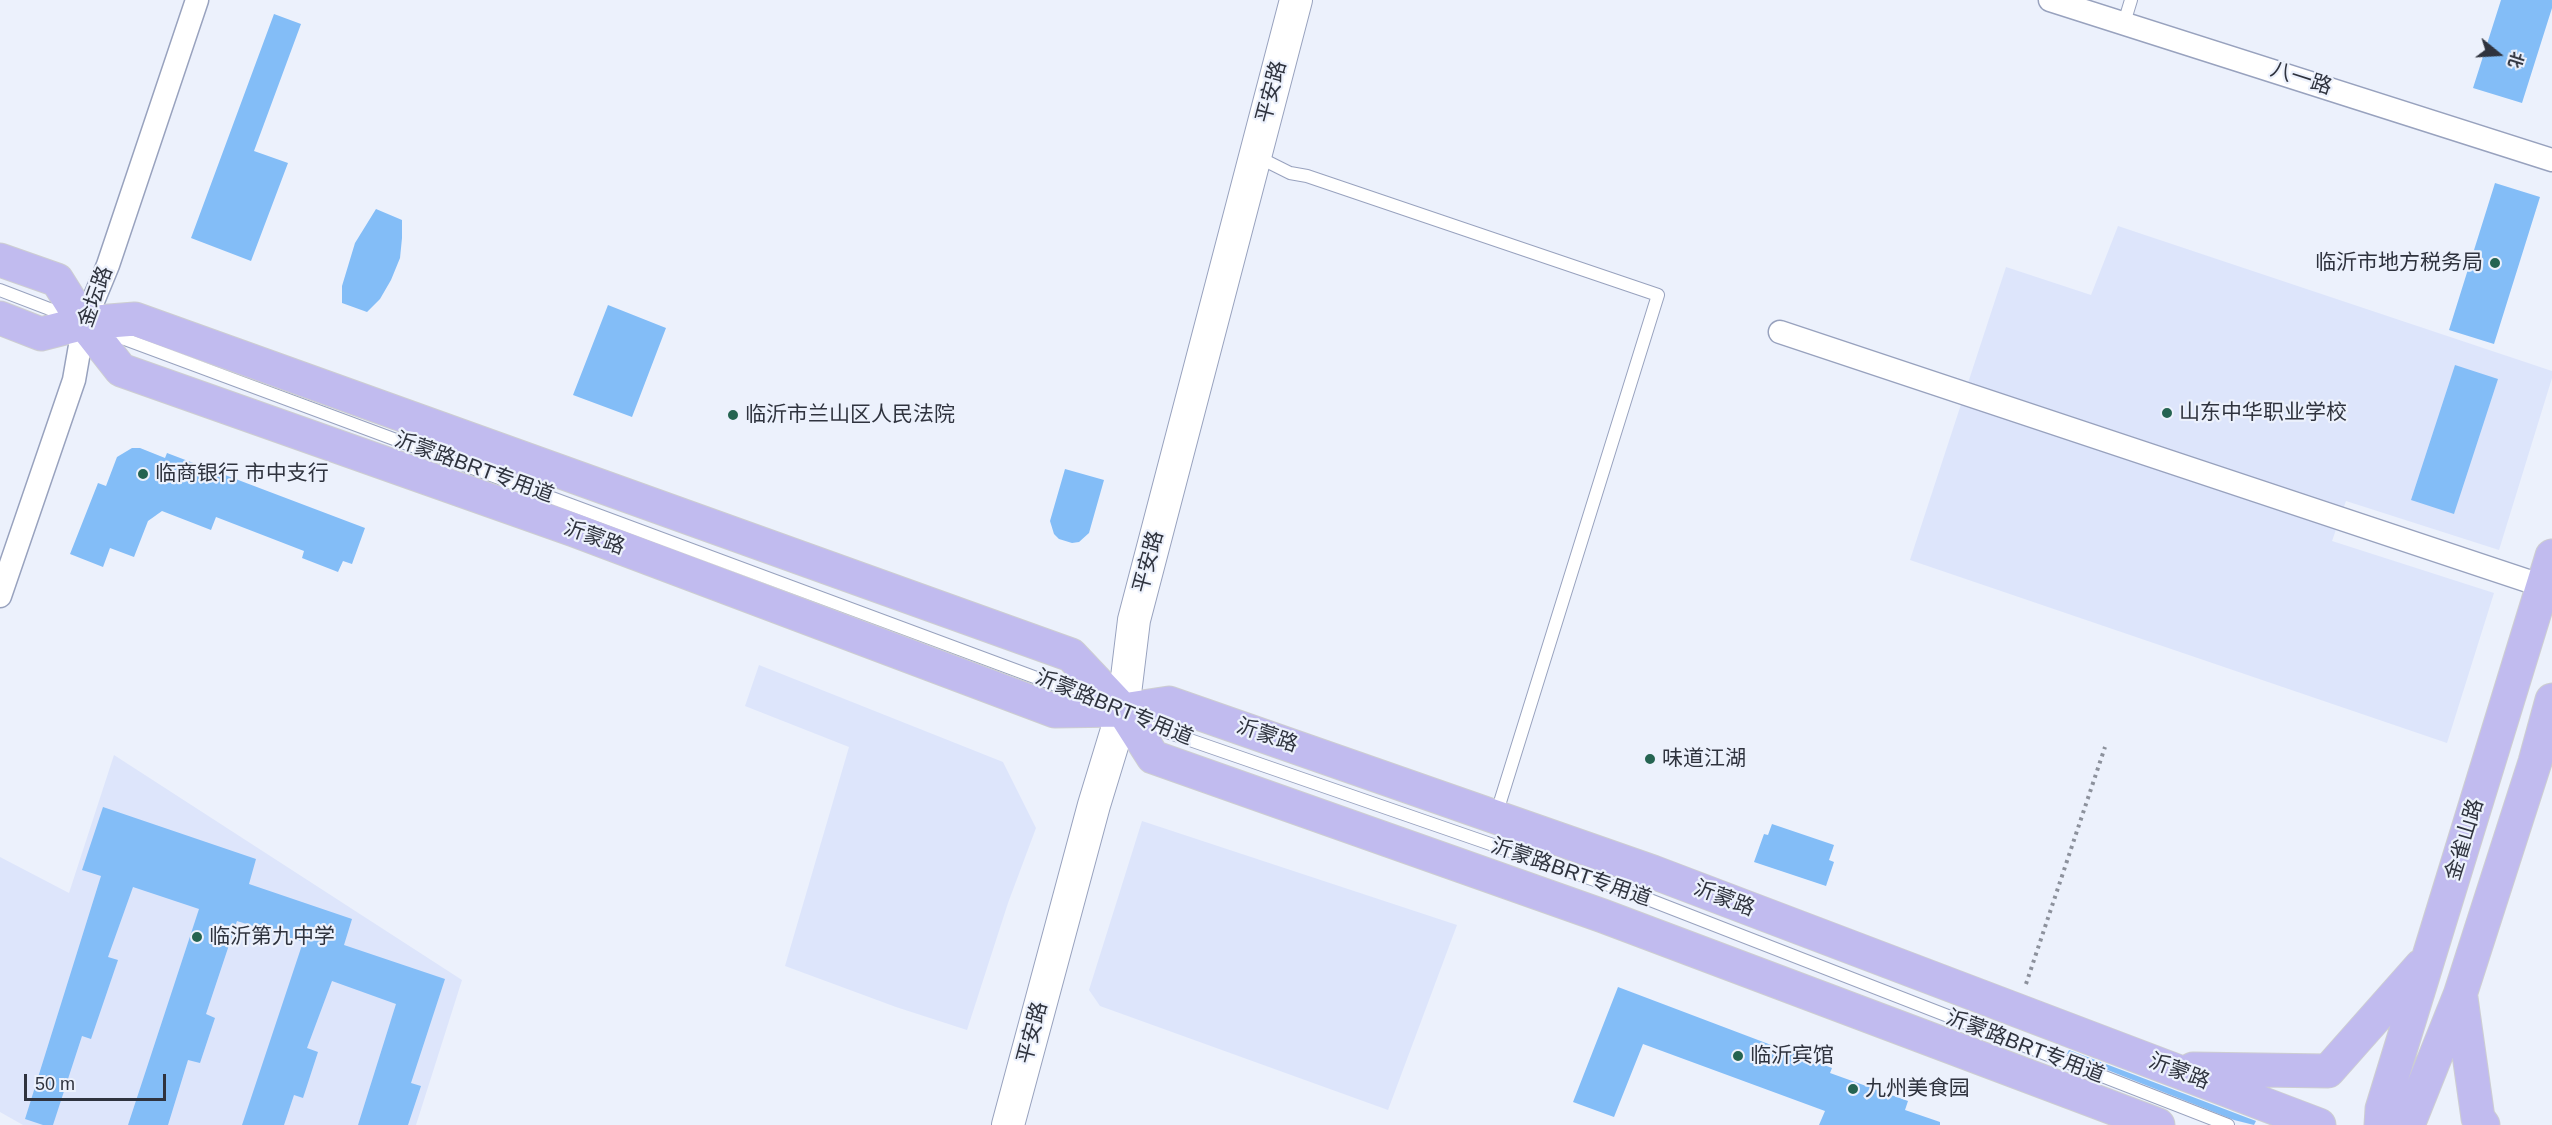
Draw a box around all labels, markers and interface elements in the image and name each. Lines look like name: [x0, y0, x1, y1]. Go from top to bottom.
north arrow: [2468, 24, 2528, 84]
text: 北: [2505, 49, 2526, 70]
street label: 八一路: [2267, 57, 2335, 101]
street label: 平安路: [1252, 58, 1292, 126]
place label: 临沂市地方税务局: [2315, 250, 2483, 276]
marker: 临沂市地方税务局: [2488, 256, 2502, 270]
street label: 金坛路: [73, 263, 119, 331]
place label: 山东中华职业学校: [2179, 400, 2347, 426]
place label: 临沂市兰山区人民法院: [745, 402, 955, 428]
marker: 山东中华职业学校: [2160, 406, 2174, 420]
marker: 临沂市兰山区人民法院: [726, 408, 740, 422]
street label: 沂蒙路BRT专用道: [391, 427, 557, 509]
place label: 临商银行 市中支行: [155, 461, 329, 487]
marker: 临商银行 市中支行: [136, 467, 150, 481]
street label: 沂蒙路: [560, 515, 628, 561]
street label: 平安路: [1129, 528, 1169, 596]
street label: 沂蒙路BRT专用道: [1032, 665, 1196, 751]
street label: 沂蒙路: [1233, 714, 1301, 758]
place label: 味道江湖: [1662, 746, 1746, 772]
marker: 味道江湖: [1643, 752, 1657, 766]
street label: 金雀山路: [2441, 796, 2489, 884]
street label: 沂蒙路BRT专用道: [1488, 834, 1654, 912]
street label: 沂蒙路: [1690, 876, 1758, 922]
place label: 临沂第九中学: [209, 924, 335, 950]
marker: 临沂第九中学: [190, 930, 204, 944]
street label: 平安路: [1013, 999, 1053, 1067]
street label: 沂蒙路BRT专用道: [1942, 1005, 2108, 1089]
place label: 临沂宾馆: [1750, 1043, 1834, 1069]
marker: 临沂宾馆: [1731, 1049, 1745, 1063]
street label: 沂蒙路: [2145, 1049, 2213, 1095]
scale bar: [27, 1062, 170, 1100]
text: 50 m: [35, 1074, 75, 1094]
place label: 九州美食园: [1865, 1076, 1970, 1102]
marker: 九州美食园: [1846, 1082, 1860, 1096]

